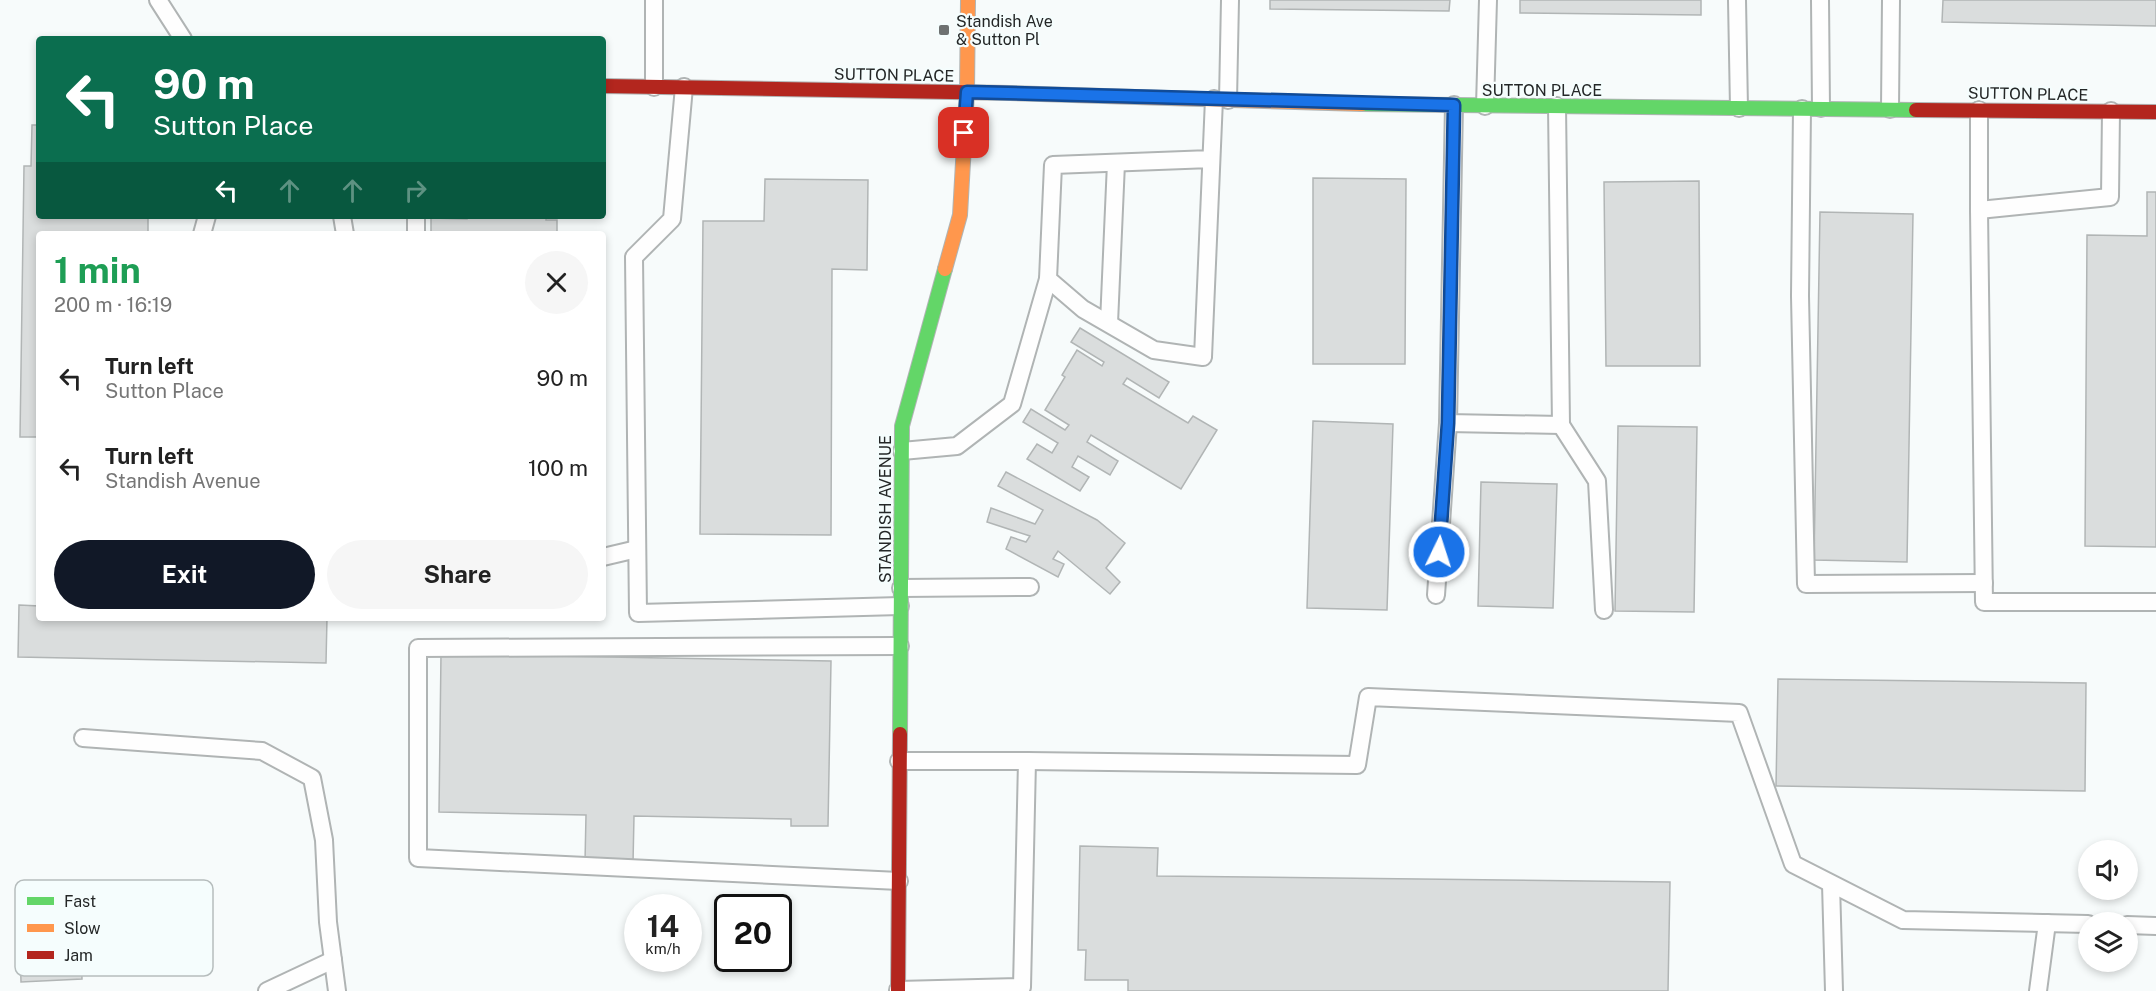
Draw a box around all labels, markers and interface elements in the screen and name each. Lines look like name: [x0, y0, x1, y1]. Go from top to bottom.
place label: Standish Ave & Sutton Pl: [956, 12, 1053, 49]
marker: Standish Ave & Sutton Pl: [937, 23, 951, 37]
text: 90 m: [153, 59, 255, 108]
icon: left: [54, 60, 132, 138]
street label: SUTTON PLACE: [834, 64, 954, 86]
street label: SUTTON PLACE: [1482, 81, 1602, 100]
street label: SUTTON PLACE: [1968, 83, 2088, 105]
pin: [938, 107, 989, 158]
text: Sutton Place: [153, 109, 314, 141]
icon: arrive: [947, 116, 980, 149]
icon: left: [210, 174, 243, 207]
icon: ahead: [273, 174, 306, 207]
icon: ahead: [336, 174, 369, 207]
icon: right: [399, 174, 432, 207]
text: 1 min: [54, 249, 141, 291]
button: close: [525, 251, 588, 314]
text: 200 m · 16:19: [54, 293, 172, 317]
text: Turn left: [105, 353, 194, 379]
icon: left: [54, 362, 87, 395]
text: 90 m: [537, 365, 588, 391]
text: Sutton Place: [105, 379, 224, 403]
street label: STANDISH AVENUE: [876, 435, 895, 583]
text: Turn left: [105, 443, 194, 469]
icon: left: [54, 452, 87, 485]
text: 100 m: [528, 455, 588, 481]
text: Standish Avenue: [105, 469, 261, 493]
position arrow: [1407, 520, 1471, 584]
button: Exit: [54, 540, 315, 609]
button: Share: [327, 540, 588, 609]
map controls: [2078, 840, 2138, 972]
button: sound: [2078, 840, 2138, 900]
legend: [15, 880, 213, 976]
text: Fast: [64, 892, 96, 911]
speed limit sign: 20: [714, 894, 792, 972]
text: 14: [647, 908, 679, 944]
button: layers: [2078, 912, 2138, 972]
text: Slow: [64, 919, 101, 938]
text: km/h: [645, 940, 681, 957]
text: Jam: [64, 946, 93, 965]

